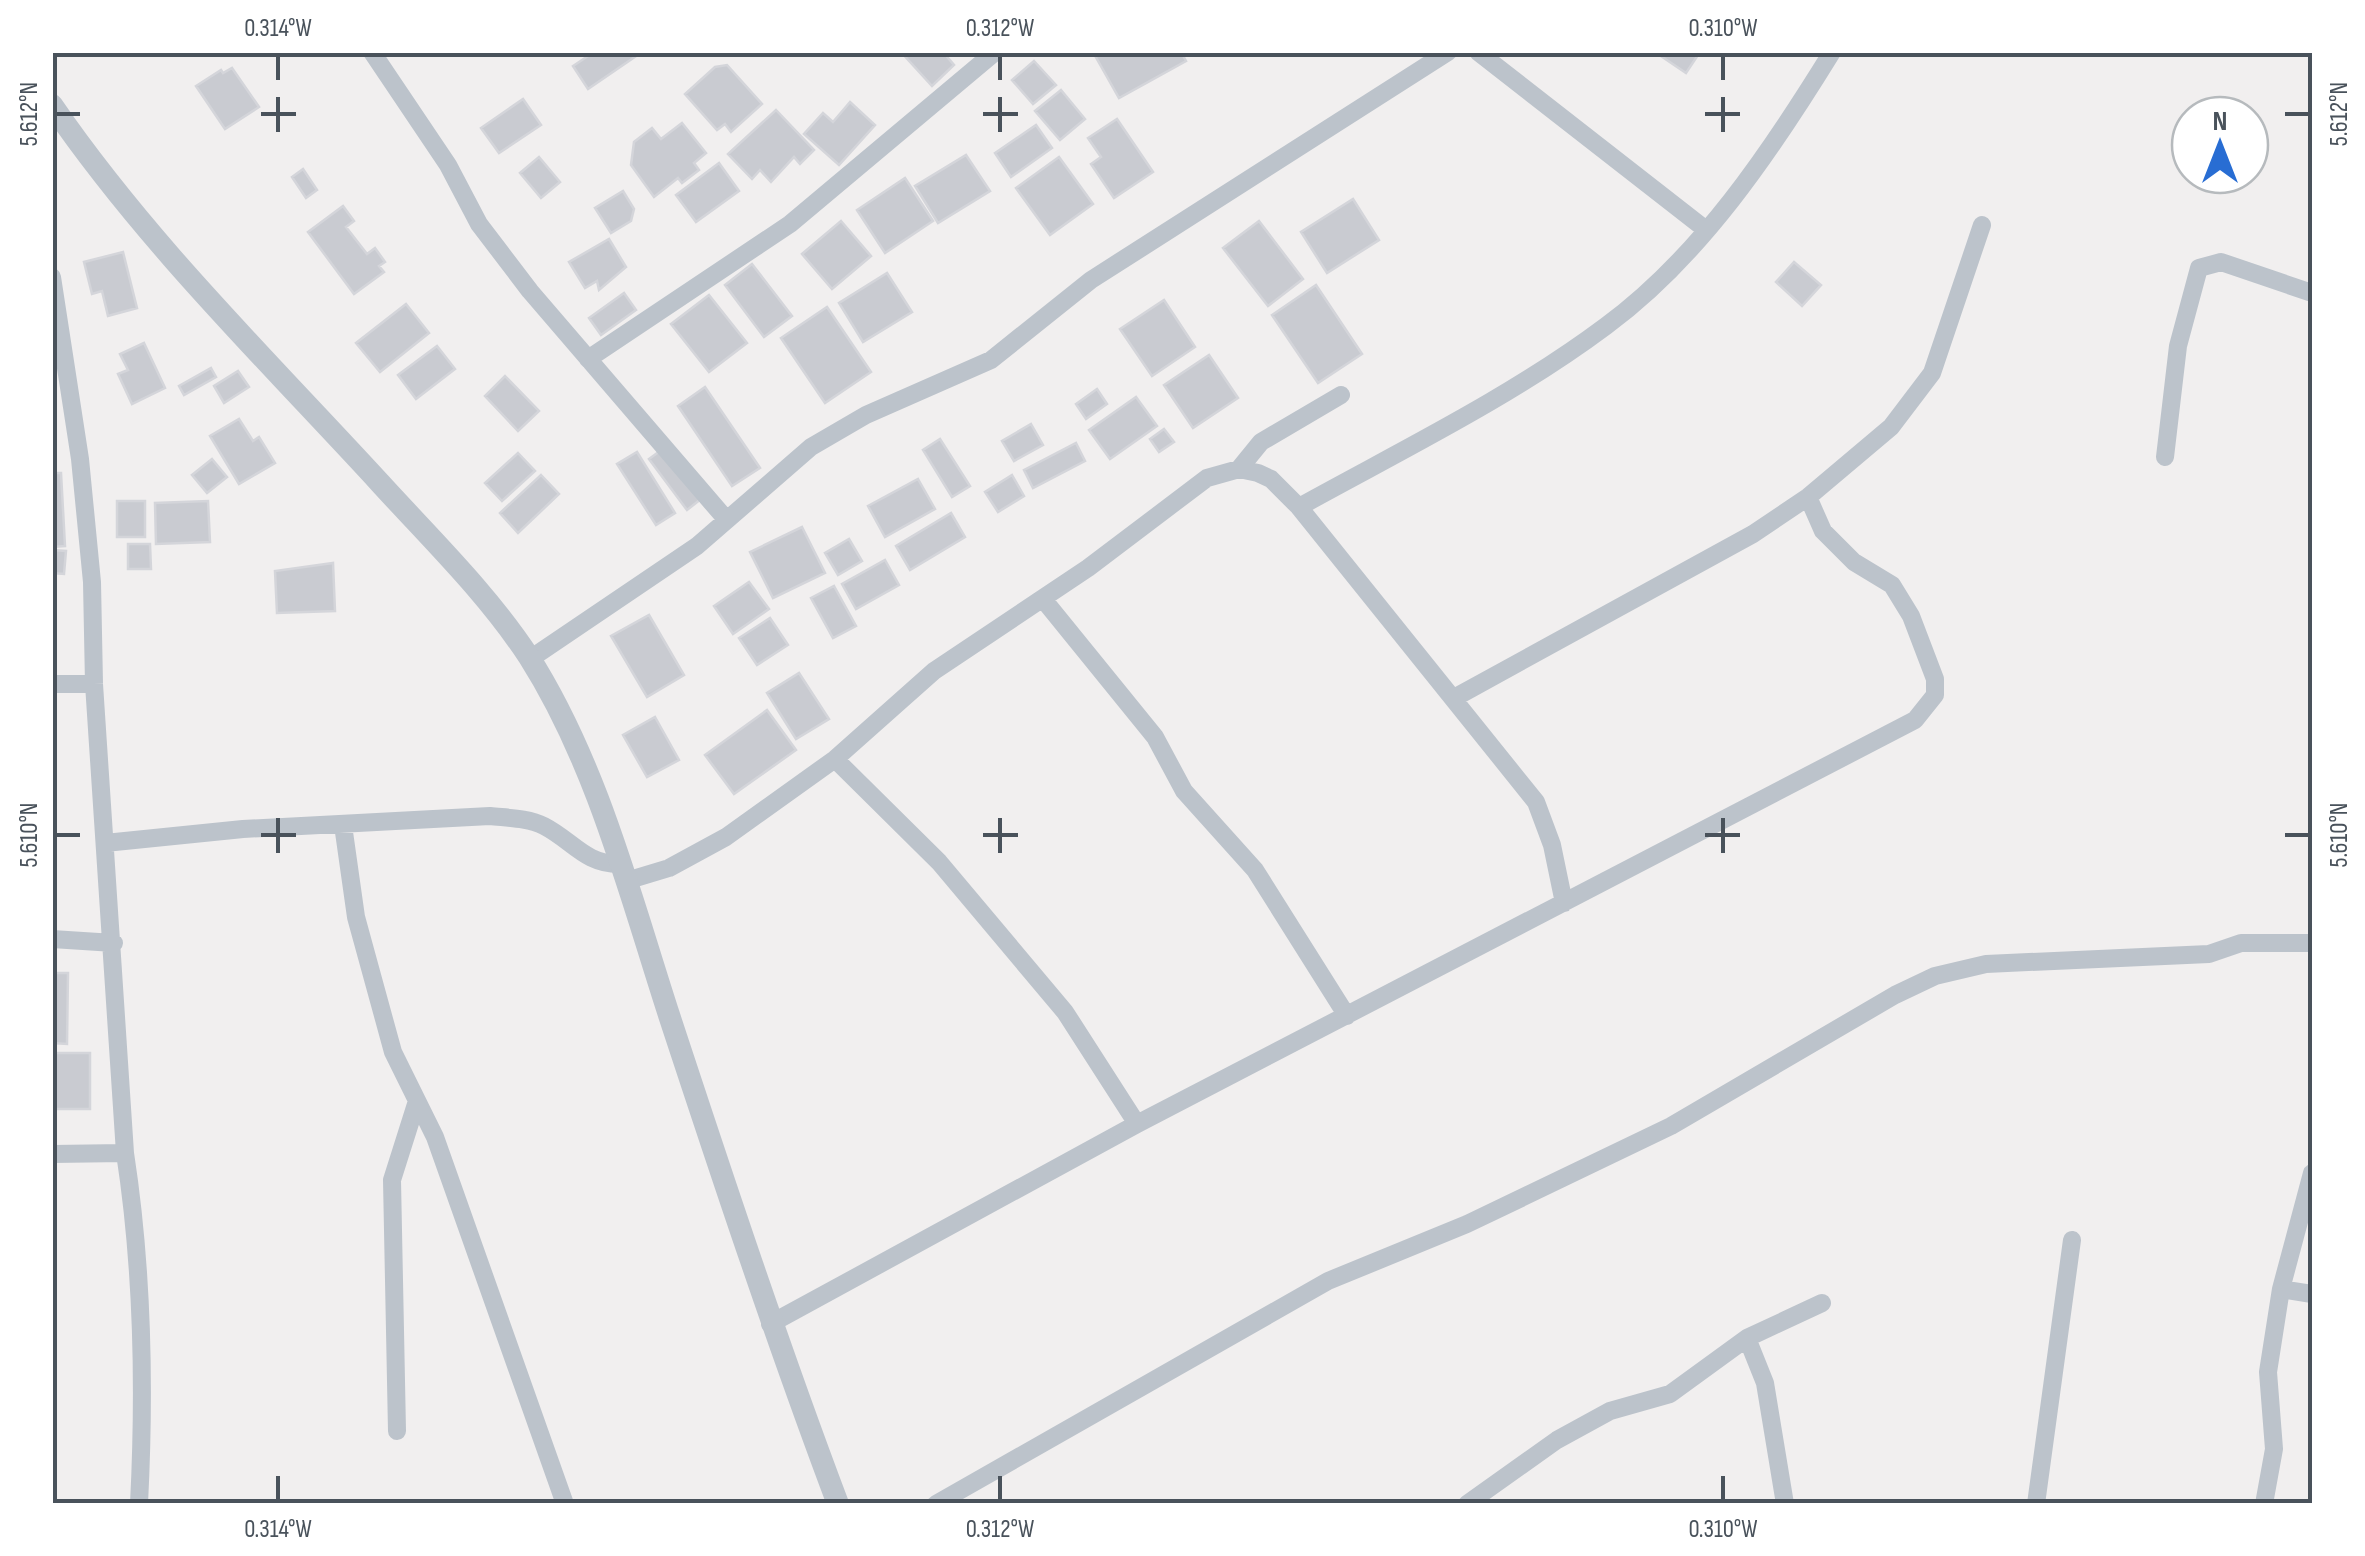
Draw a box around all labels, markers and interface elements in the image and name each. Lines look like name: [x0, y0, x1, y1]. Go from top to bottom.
text: 0.314°W: [244, 13, 312, 44]
text: 0.312°W: [966, 13, 1034, 44]
text: 0.310°W: [1688, 13, 1758, 44]
text: 5.612°N: [14, 82, 45, 146]
text: 5.612°N: [2324, 82, 2355, 146]
north arrow: [2170, 95, 2270, 195]
text: N: [2213, 105, 2227, 138]
text: 5.610°N: [14, 802, 45, 868]
text: 5.610°N: [2324, 802, 2355, 868]
text: 0.314°W: [244, 1514, 312, 1545]
text: 0.312°W: [966, 1514, 1034, 1545]
text: 0.310°W: [1688, 1514, 1758, 1545]

